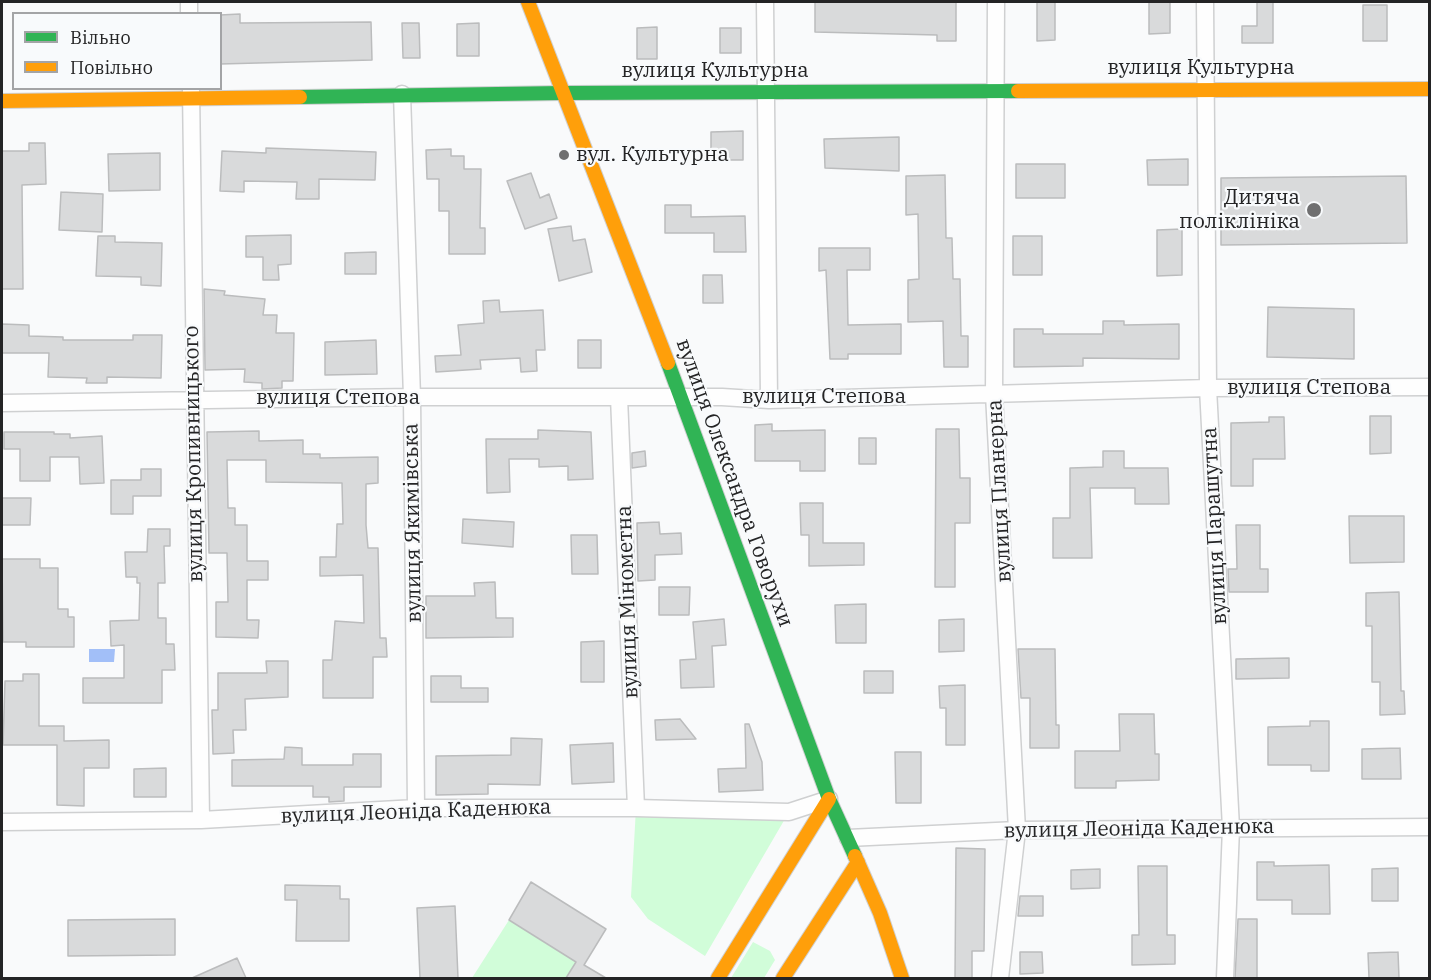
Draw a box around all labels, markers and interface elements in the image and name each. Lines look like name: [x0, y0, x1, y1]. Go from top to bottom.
legend: [12, 12, 222, 90]
text: Вільно: [70, 26, 131, 49]
street label: вулиця Культурна: [1107, 55, 1295, 81]
text: Повільно: [70, 56, 153, 79]
street label: вулиця Культурна: [621, 58, 809, 84]
place label: вул. Культурна: [576, 142, 729, 168]
marker: вул. Культурна: [557, 148, 571, 162]
place label: Дитяча поліклініка: [1179, 185, 1300, 235]
marker: Дитяча поліклініка: [1305, 201, 1323, 219]
street label: вулиця Кропивницького: [179, 325, 209, 583]
street label: вулиця Олександра Говорухи: [670, 335, 798, 631]
street label: вулиця Степова: [1227, 375, 1391, 401]
street label: вулиця Степова: [742, 384, 906, 410]
street label: вулиця Степова: [256, 385, 420, 411]
street label: вулиця Планерна: [983, 399, 1017, 583]
street label: вулиця Якимівська: [399, 423, 427, 623]
street label: вулиця Парашутна: [1197, 426, 1233, 626]
street label: вулиця Мінометна: [612, 505, 644, 699]
street label: вулиця Леоніда Каденюка: [280, 795, 552, 829]
street label: вулиця Леоніда Каденюка: [1003, 814, 1275, 844]

